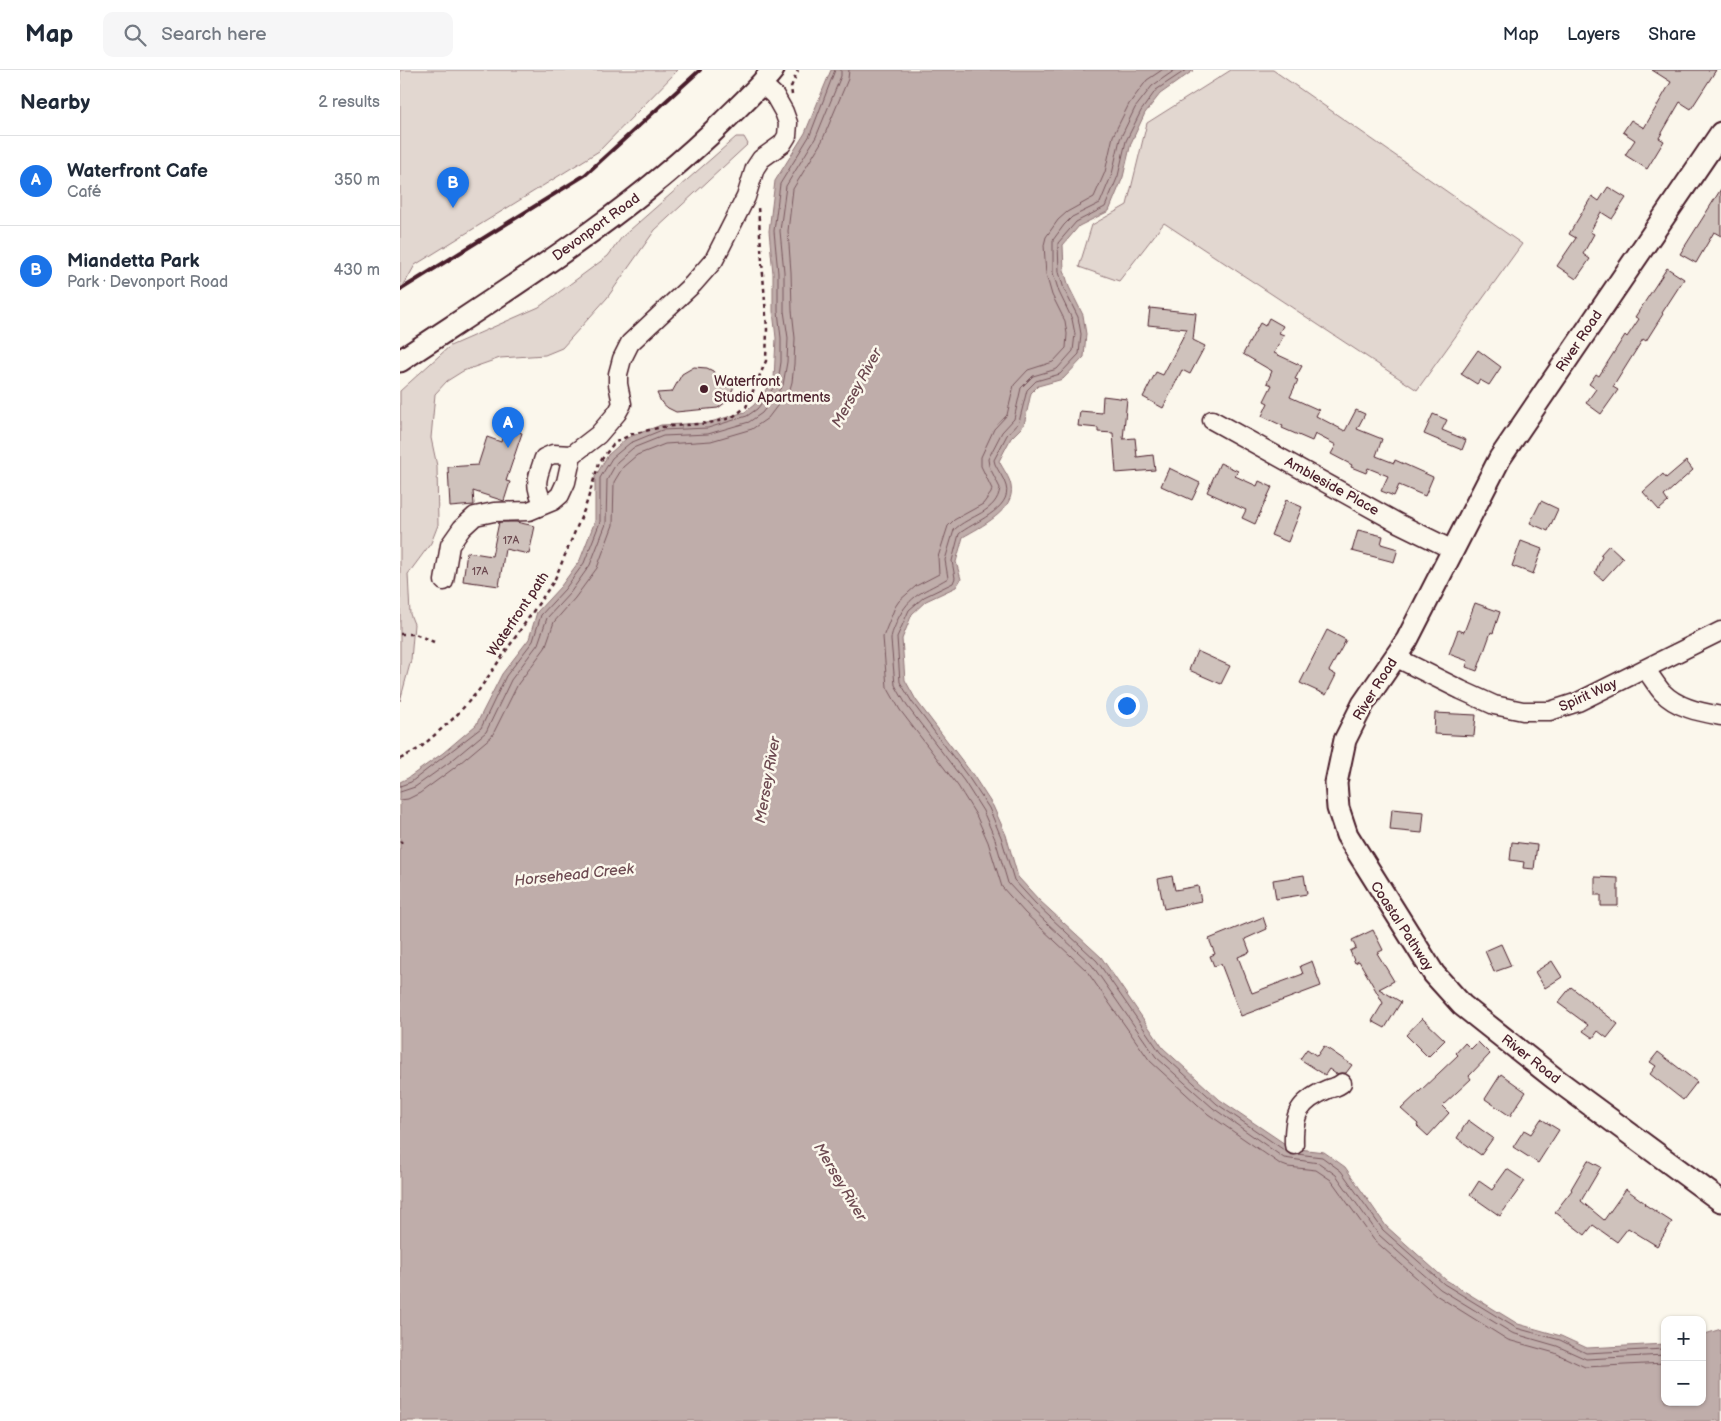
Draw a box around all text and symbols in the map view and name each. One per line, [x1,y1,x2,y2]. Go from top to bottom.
search box [103,12,453,57]
text: Map [25,20,73,49]
icon: search [121,21,149,49]
text: Search here [161,23,267,46]
text: Map [1503,24,1539,45]
text: Layers [1567,24,1620,45]
text: Share [1648,24,1696,45]
text: Nearby [20,90,90,115]
text: 2 results [318,93,380,112]
text: Waterfront Cafe [67,160,208,183]
pin: B [437,167,469,208]
text: A [31,171,41,190]
text: 350 m [334,171,380,190]
text: Café [67,183,101,202]
street label: Devonport Road [549,190,643,264]
text: Miandetta Park [67,250,200,273]
text: B [30,261,42,280]
text: 430 m [333,261,380,280]
text: Park · Devonport Road [67,273,228,292]
street label: River Road [1552,307,1606,375]
water label: Mersey River [827,344,887,431]
place label: Waterfront Studio Apartments [714,373,831,406]
marker: Waterfront Studio Apartments [698,383,710,395]
pin: A [492,407,524,448]
street label: Ambleside Place [1282,453,1382,519]
house number: 17A [503,534,519,547]
house number: 17A [472,565,488,578]
street label: Waterfront path [483,568,553,659]
street label: River Road [1349,655,1401,723]
street label: Spirit Way [1556,674,1620,715]
your location [1114,693,1140,719]
water label: Mersey River [751,734,785,825]
water label: Horsehead Creek [513,859,635,891]
street label: Coastal Pathway [1367,878,1438,974]
street label: River Road [1498,1031,1564,1087]
water label: Mersey River [809,1140,872,1226]
map controls [1661,1316,1706,1406]
button: + [1661,1316,1706,1361]
button: − [1661,1361,1706,1406]

